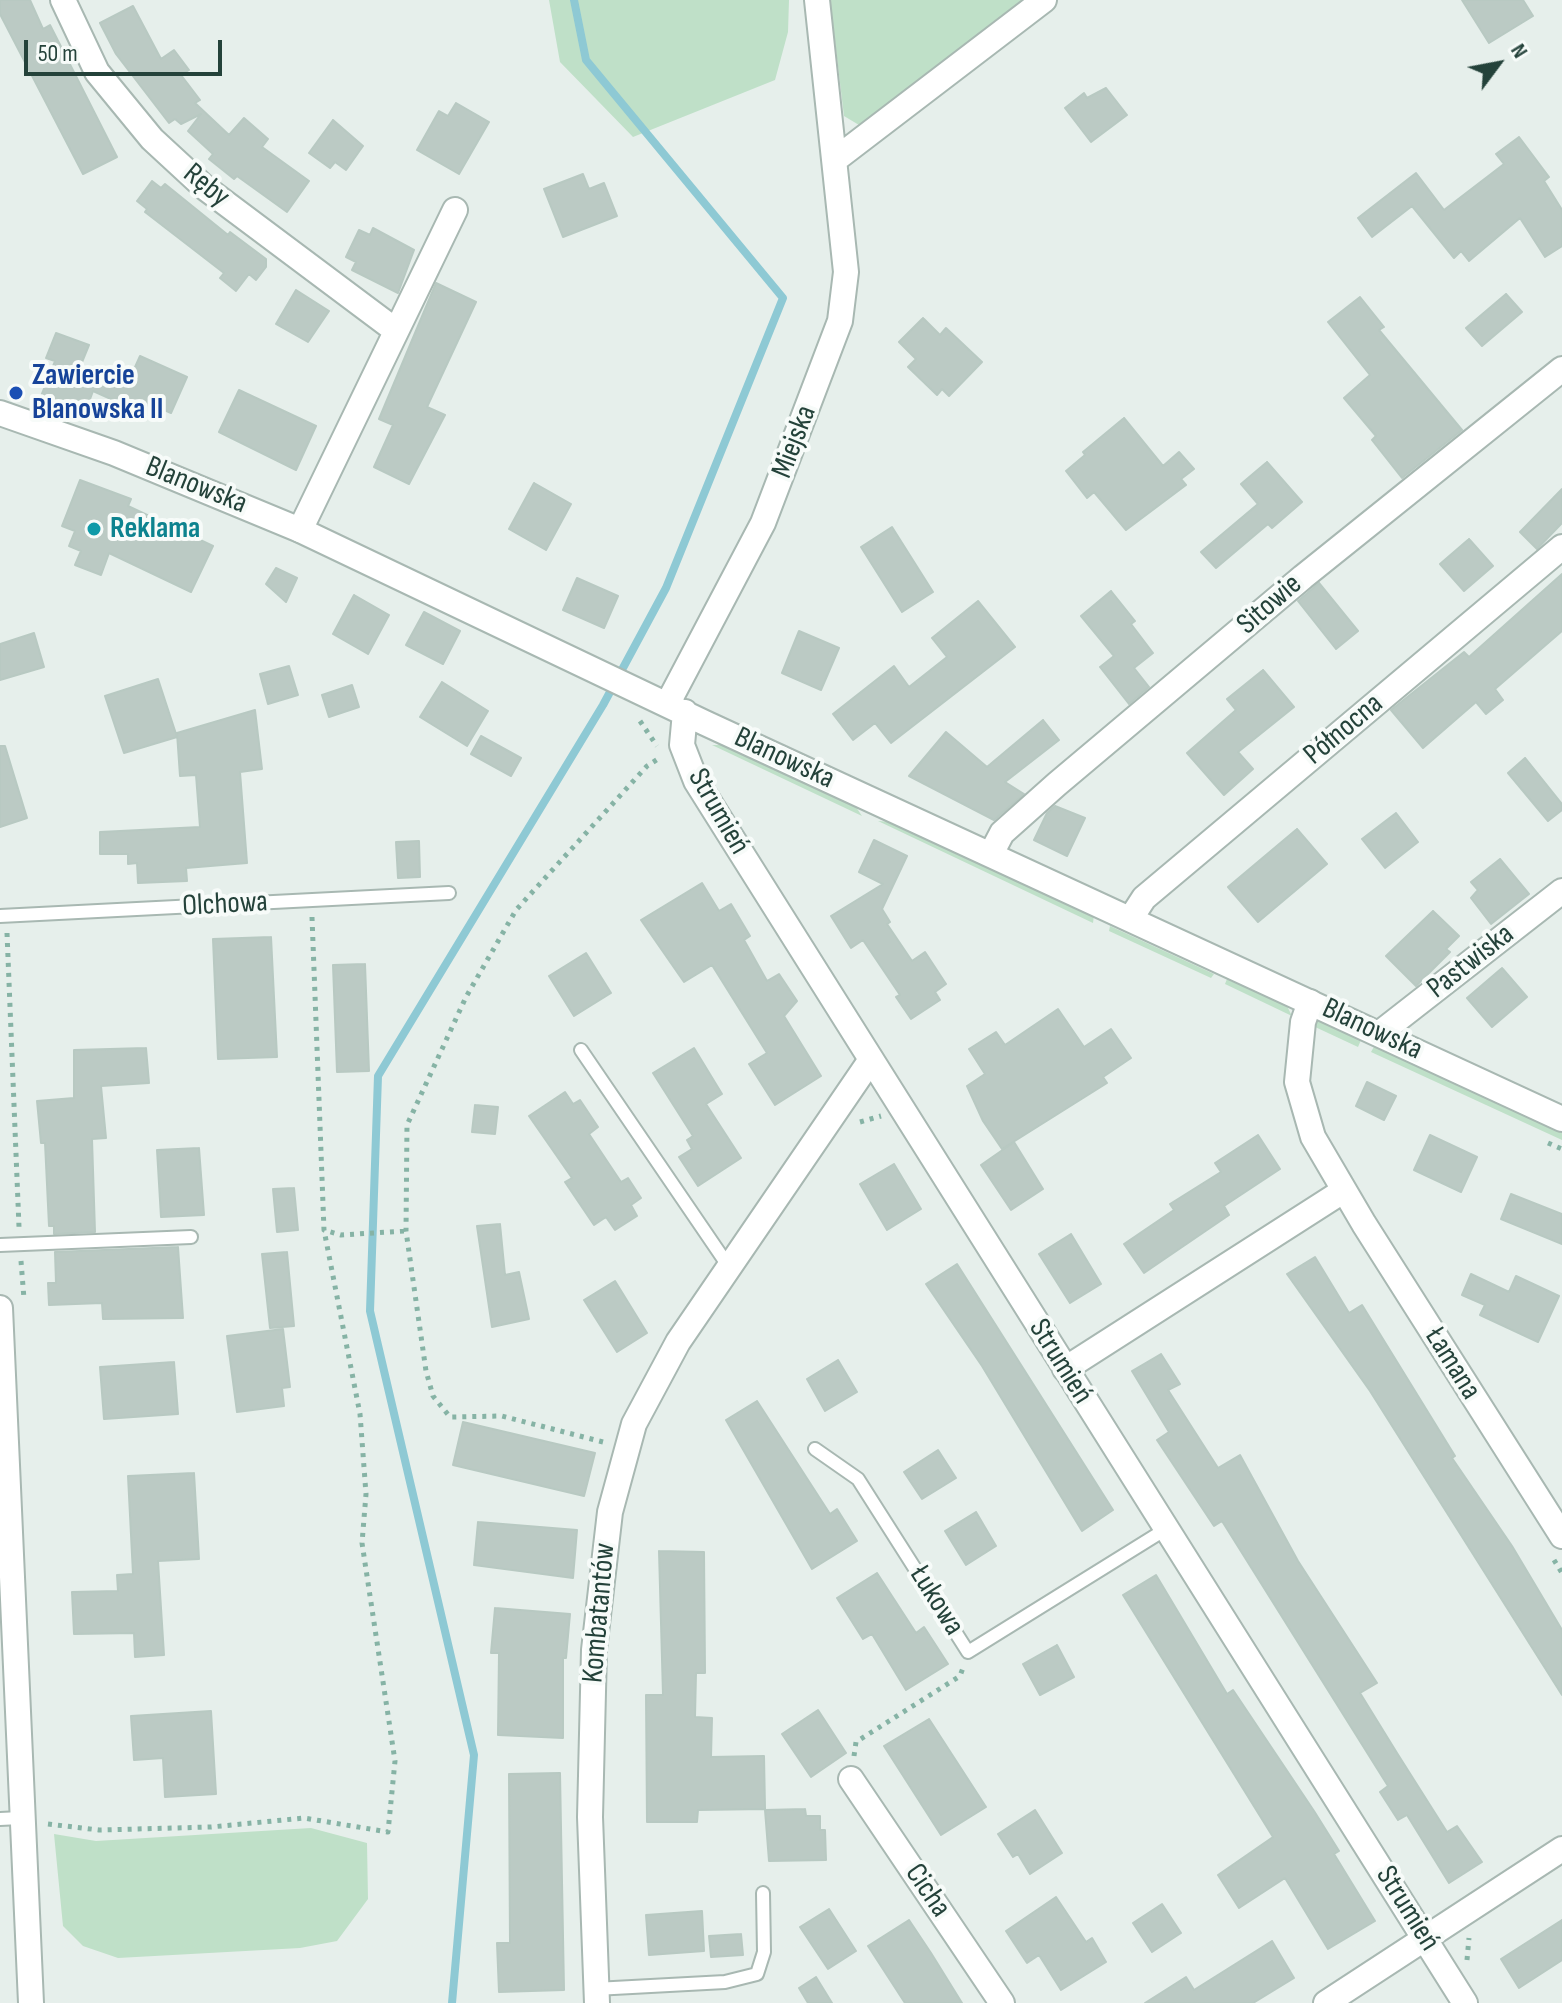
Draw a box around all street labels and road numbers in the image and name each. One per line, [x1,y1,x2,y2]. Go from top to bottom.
street label: Ręby [175,156,237,216]
street label: Miejska [765,401,825,483]
street label: Blanowska [140,449,252,523]
street label: Sitowie [1230,567,1310,643]
street label: Północna [1297,687,1391,773]
street label: Blanowska [728,720,840,798]
street label: Strumień [679,763,757,861]
street label: Olchowa [181,885,269,925]
street label: Pastwiska [1421,917,1521,1007]
street label: Blanowska [1316,991,1428,1069]
street label: Strumień [1020,1313,1100,1411]
street label: Łamana [1416,1321,1488,1407]
street label: Kombatantów [576,1541,624,1685]
street label: Łukowa [901,1560,971,1642]
street label: Cicha [896,1858,958,1924]
street label: Strumień [1367,1860,1447,1958]

